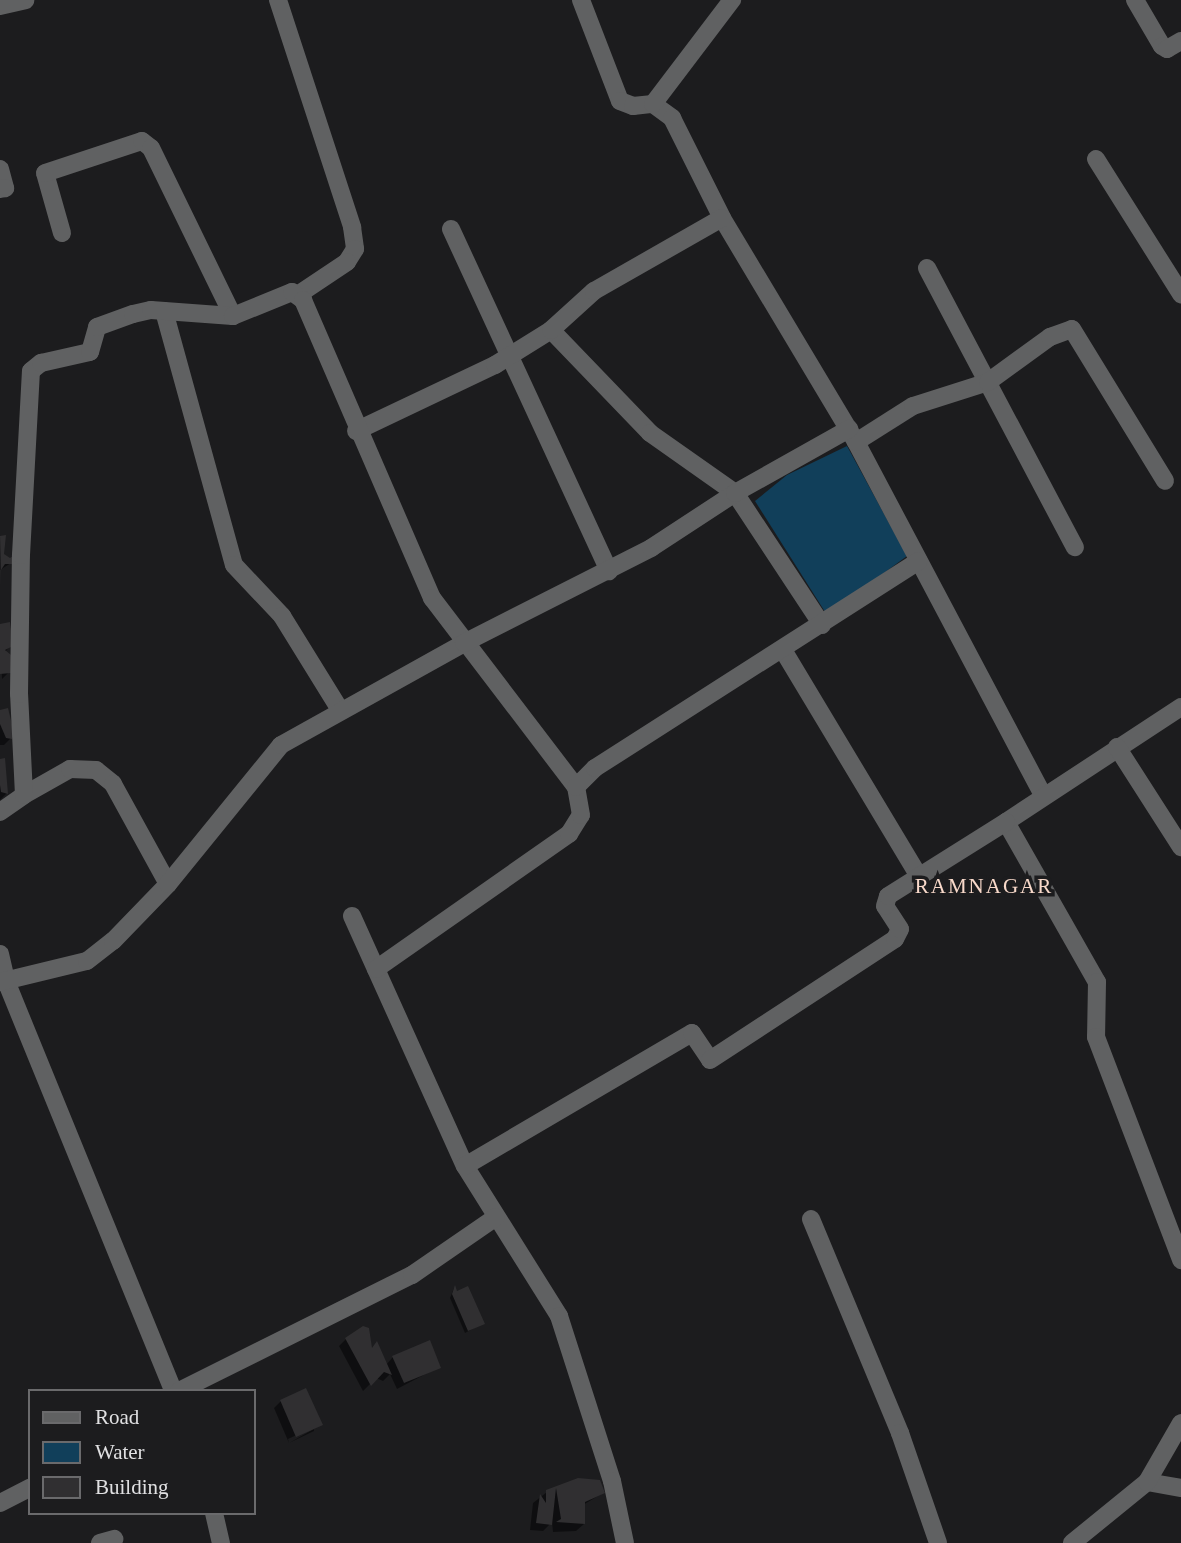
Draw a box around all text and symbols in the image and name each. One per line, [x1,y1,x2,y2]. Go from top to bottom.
district label: RAMNAGAR [916,873,1052,899]
legend [28,1389,256,1515]
text: Road [95,1405,139,1429]
text: Water [95,1440,145,1464]
text: Building [95,1475,169,1499]

